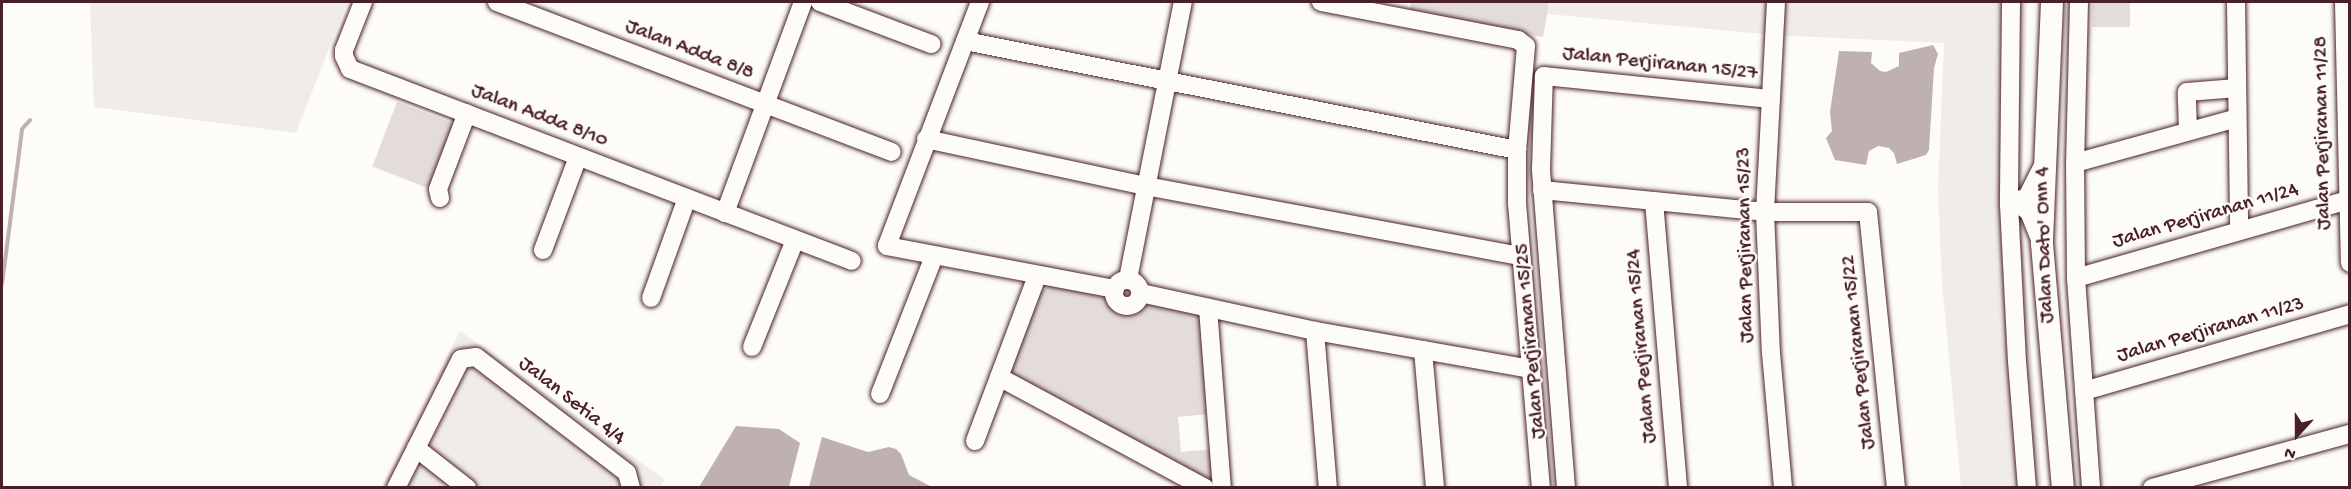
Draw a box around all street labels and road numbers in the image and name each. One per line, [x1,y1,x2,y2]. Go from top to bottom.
street label: Jalan Adda 8/8 [621,15,757,87]
street label: Jalan Perjiranan 11/28 [2310,36,2338,230]
street label: Jalan Perjiranan 15/27 [1561,42,1759,88]
street label: Jalan Adda 8/10 [467,79,611,155]
street label: Jalan Perjiranan 15/23 [1733,147,1761,343]
street label: Jalan Dato' Onn 4 [2031,166,2061,324]
street label: Jalan Perjiranan 11/24 [2110,178,2302,256]
street label: Jalan Perjiranan 15/25 [1511,242,1553,440]
street label: Jalan Perjiranan 15/24 [1622,248,1664,444]
street label: Jalan Perjiranan 15/22 [1837,254,1883,450]
street label: Jalan Perjiranan 11/23 [2115,292,2307,370]
street label: Jalan Setia 4/4 [512,352,630,452]

